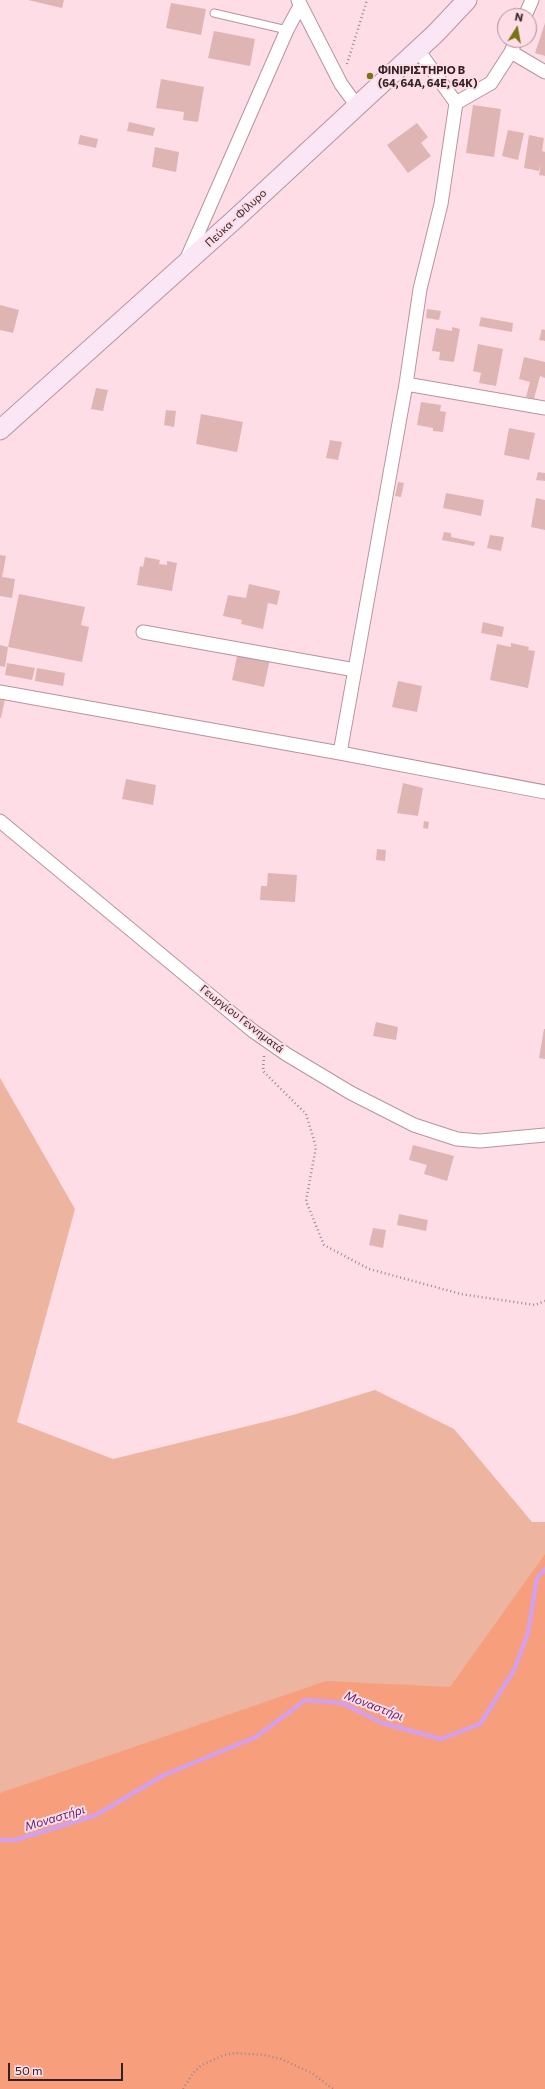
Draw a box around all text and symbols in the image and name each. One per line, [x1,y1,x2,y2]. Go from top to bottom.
north arrow [497,8,537,48]
text: N [514,10,524,24]
place label: ΦΙΝΙΡΙΣΤΗΡΙΟ B (64, 64Α, 64Ε, 64Κ) [378,63,478,89]
marker: ΦΙΝΙΡΙΣΤΗΡΙΟ B (64, 64Α, 64Ε, 64Κ) [365,71,375,81]
street label: Πεύκα - Φίλυρο [203,186,269,250]
street label: Γεωργίου Γεννηματά [198,982,286,1056]
water label: Μοναστήρι [342,1688,406,1724]
water label: Μοναστήρι [23,1802,87,1834]
scale bar [10,2055,125,2081]
text: 50 m [15,2063,43,2077]

